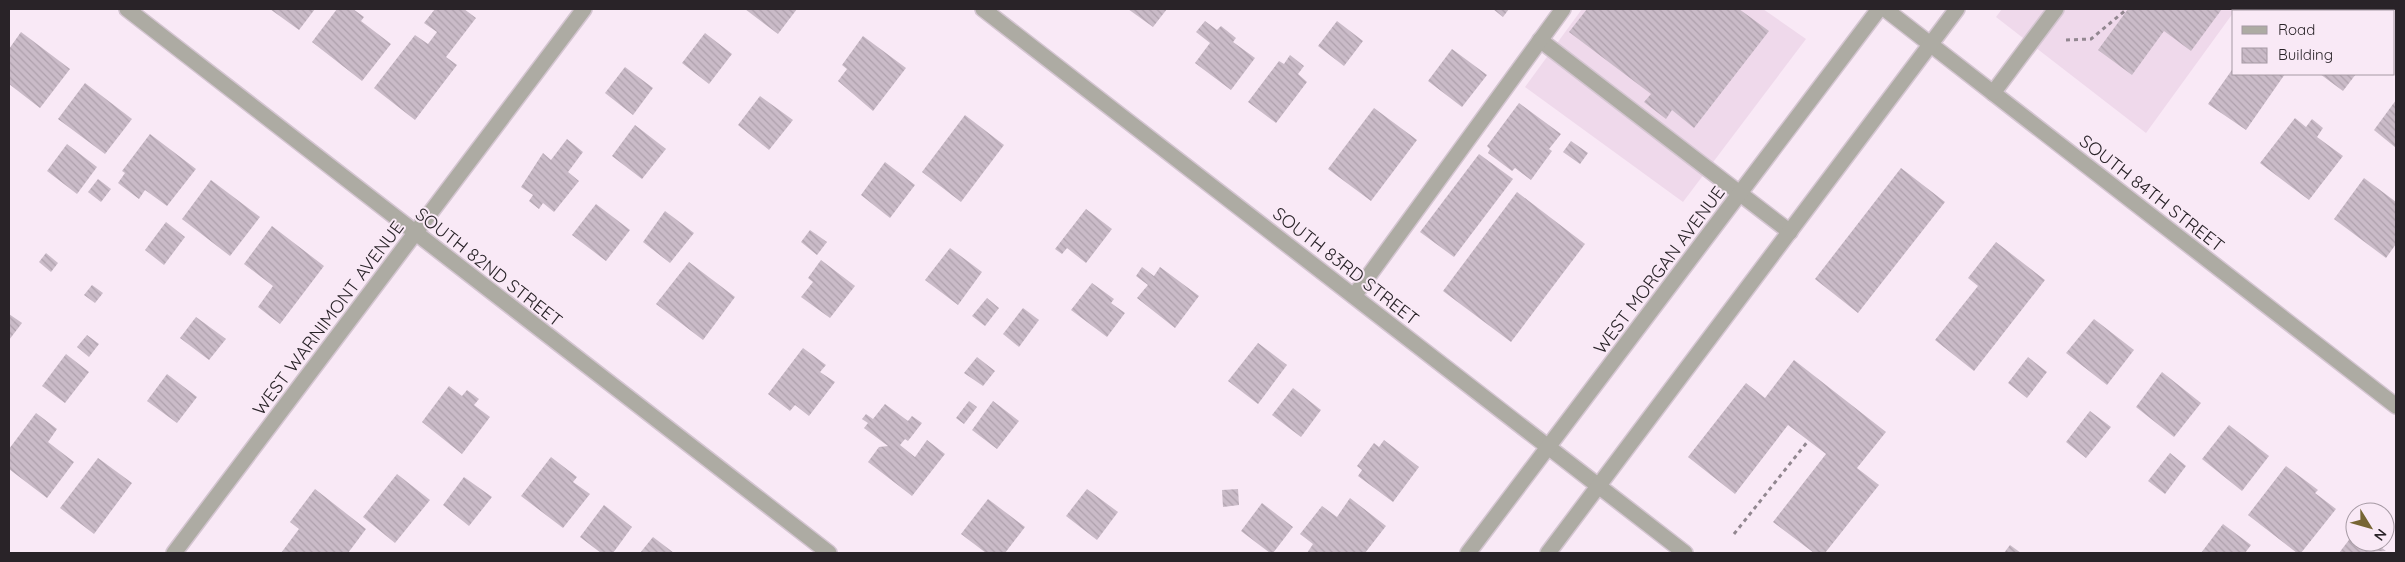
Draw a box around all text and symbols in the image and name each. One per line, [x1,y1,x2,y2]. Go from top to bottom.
legend [2232,10,2395,75]
text: Road [2278,20,2315,39]
text: Building [2278,45,2333,64]
street label: SOUTH 84TH STREET [2075,129,2229,257]
street label: WEST MORGAN AVENUE [1588,181,1730,359]
street label: SOUTH 82ND STREET [411,202,567,332]
street label: SOUTH 83RD STREET [1268,202,1424,330]
street label: WEST WARNIMONT AVENUE [247,216,409,420]
north arrow [2345,502,2395,552]
text: N [2370,525,2391,544]

